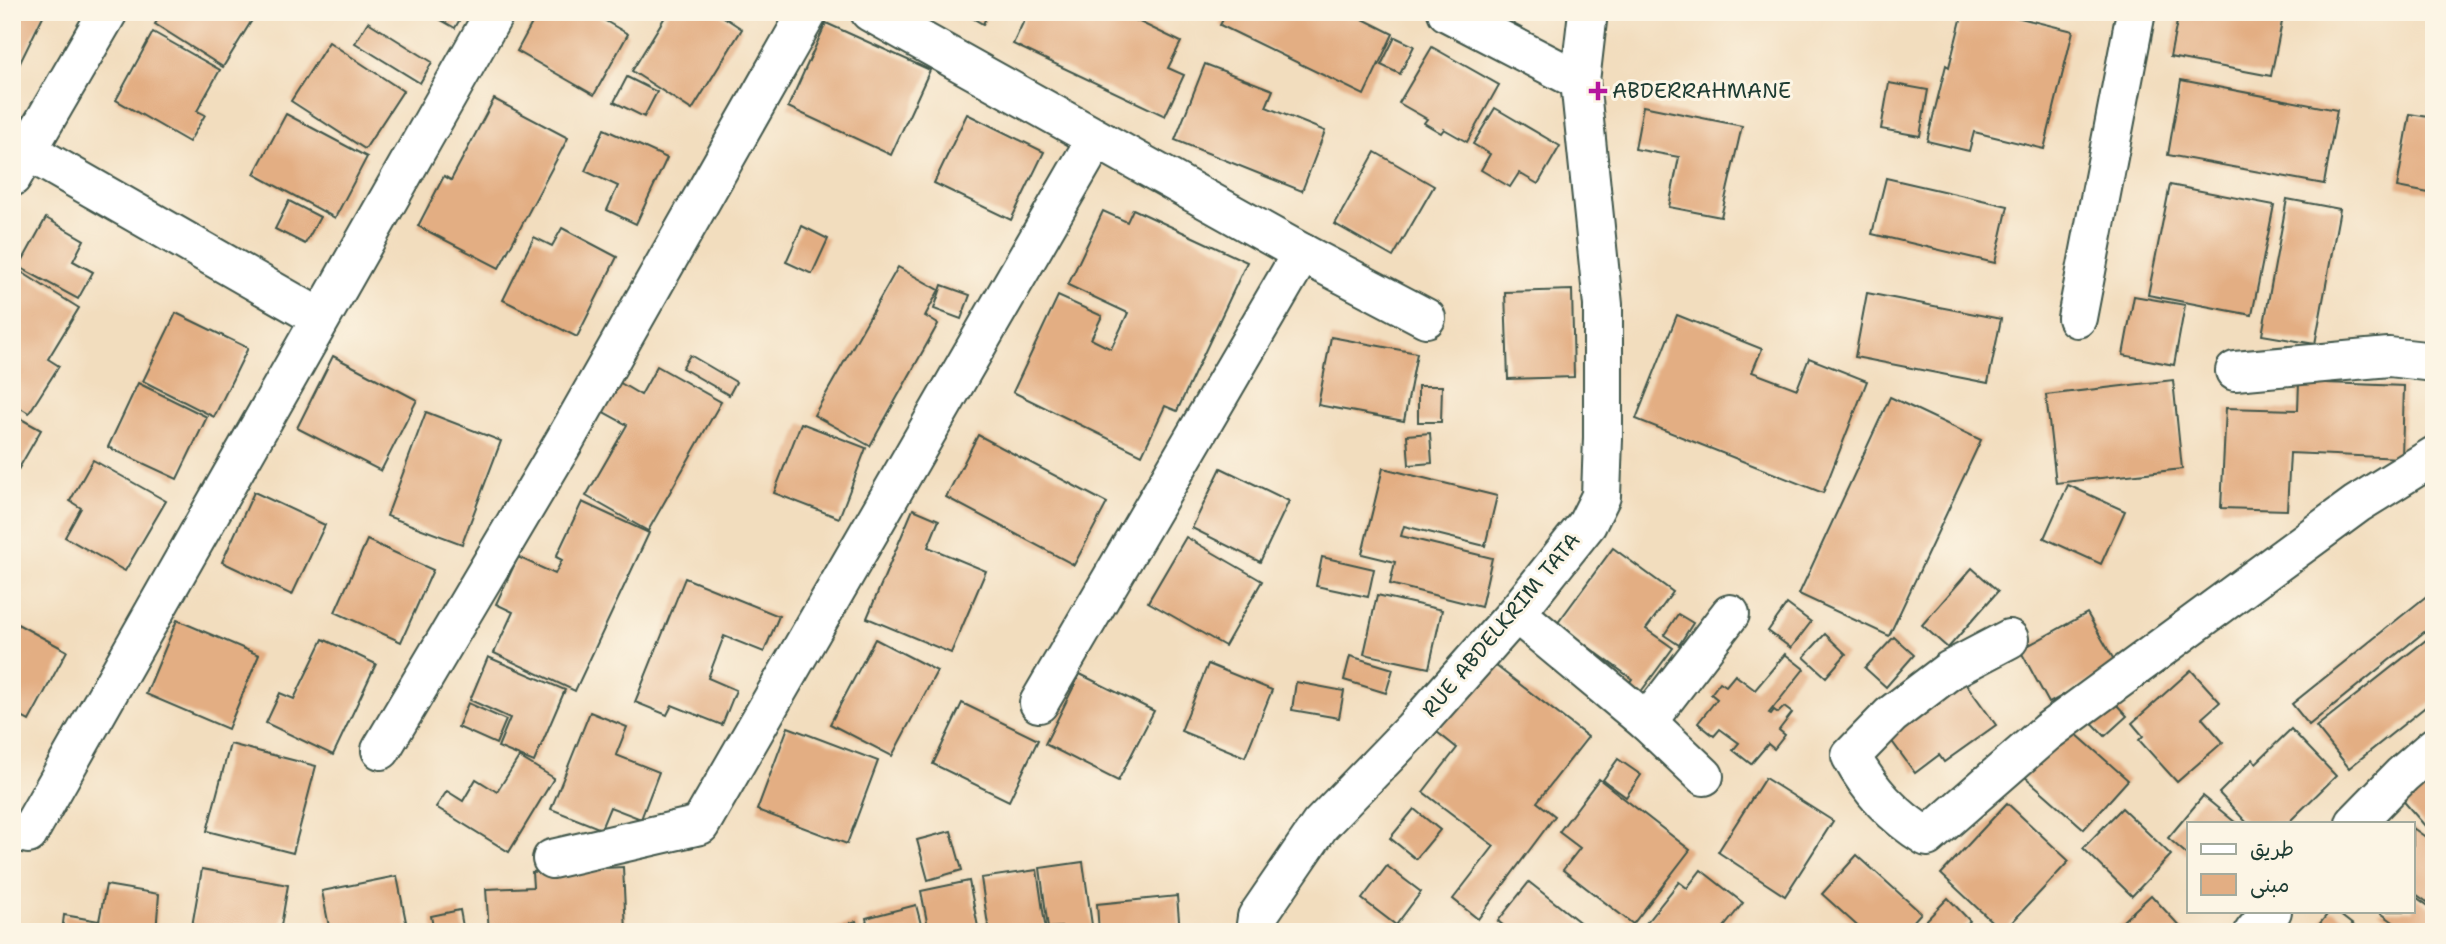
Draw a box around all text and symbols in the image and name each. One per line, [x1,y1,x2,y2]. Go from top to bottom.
place label: ABDERRAHMANE [1612,77,1791,105]
marker: ABDERRAHMANE [1590,83,1606,99]
street label: RUE ABDELKRIM TATA [1416,527,1586,723]
legend [2187,822,2414,912]
text: طريق [2250,835,2294,863]
text: مبنى [2250,871,2289,899]

